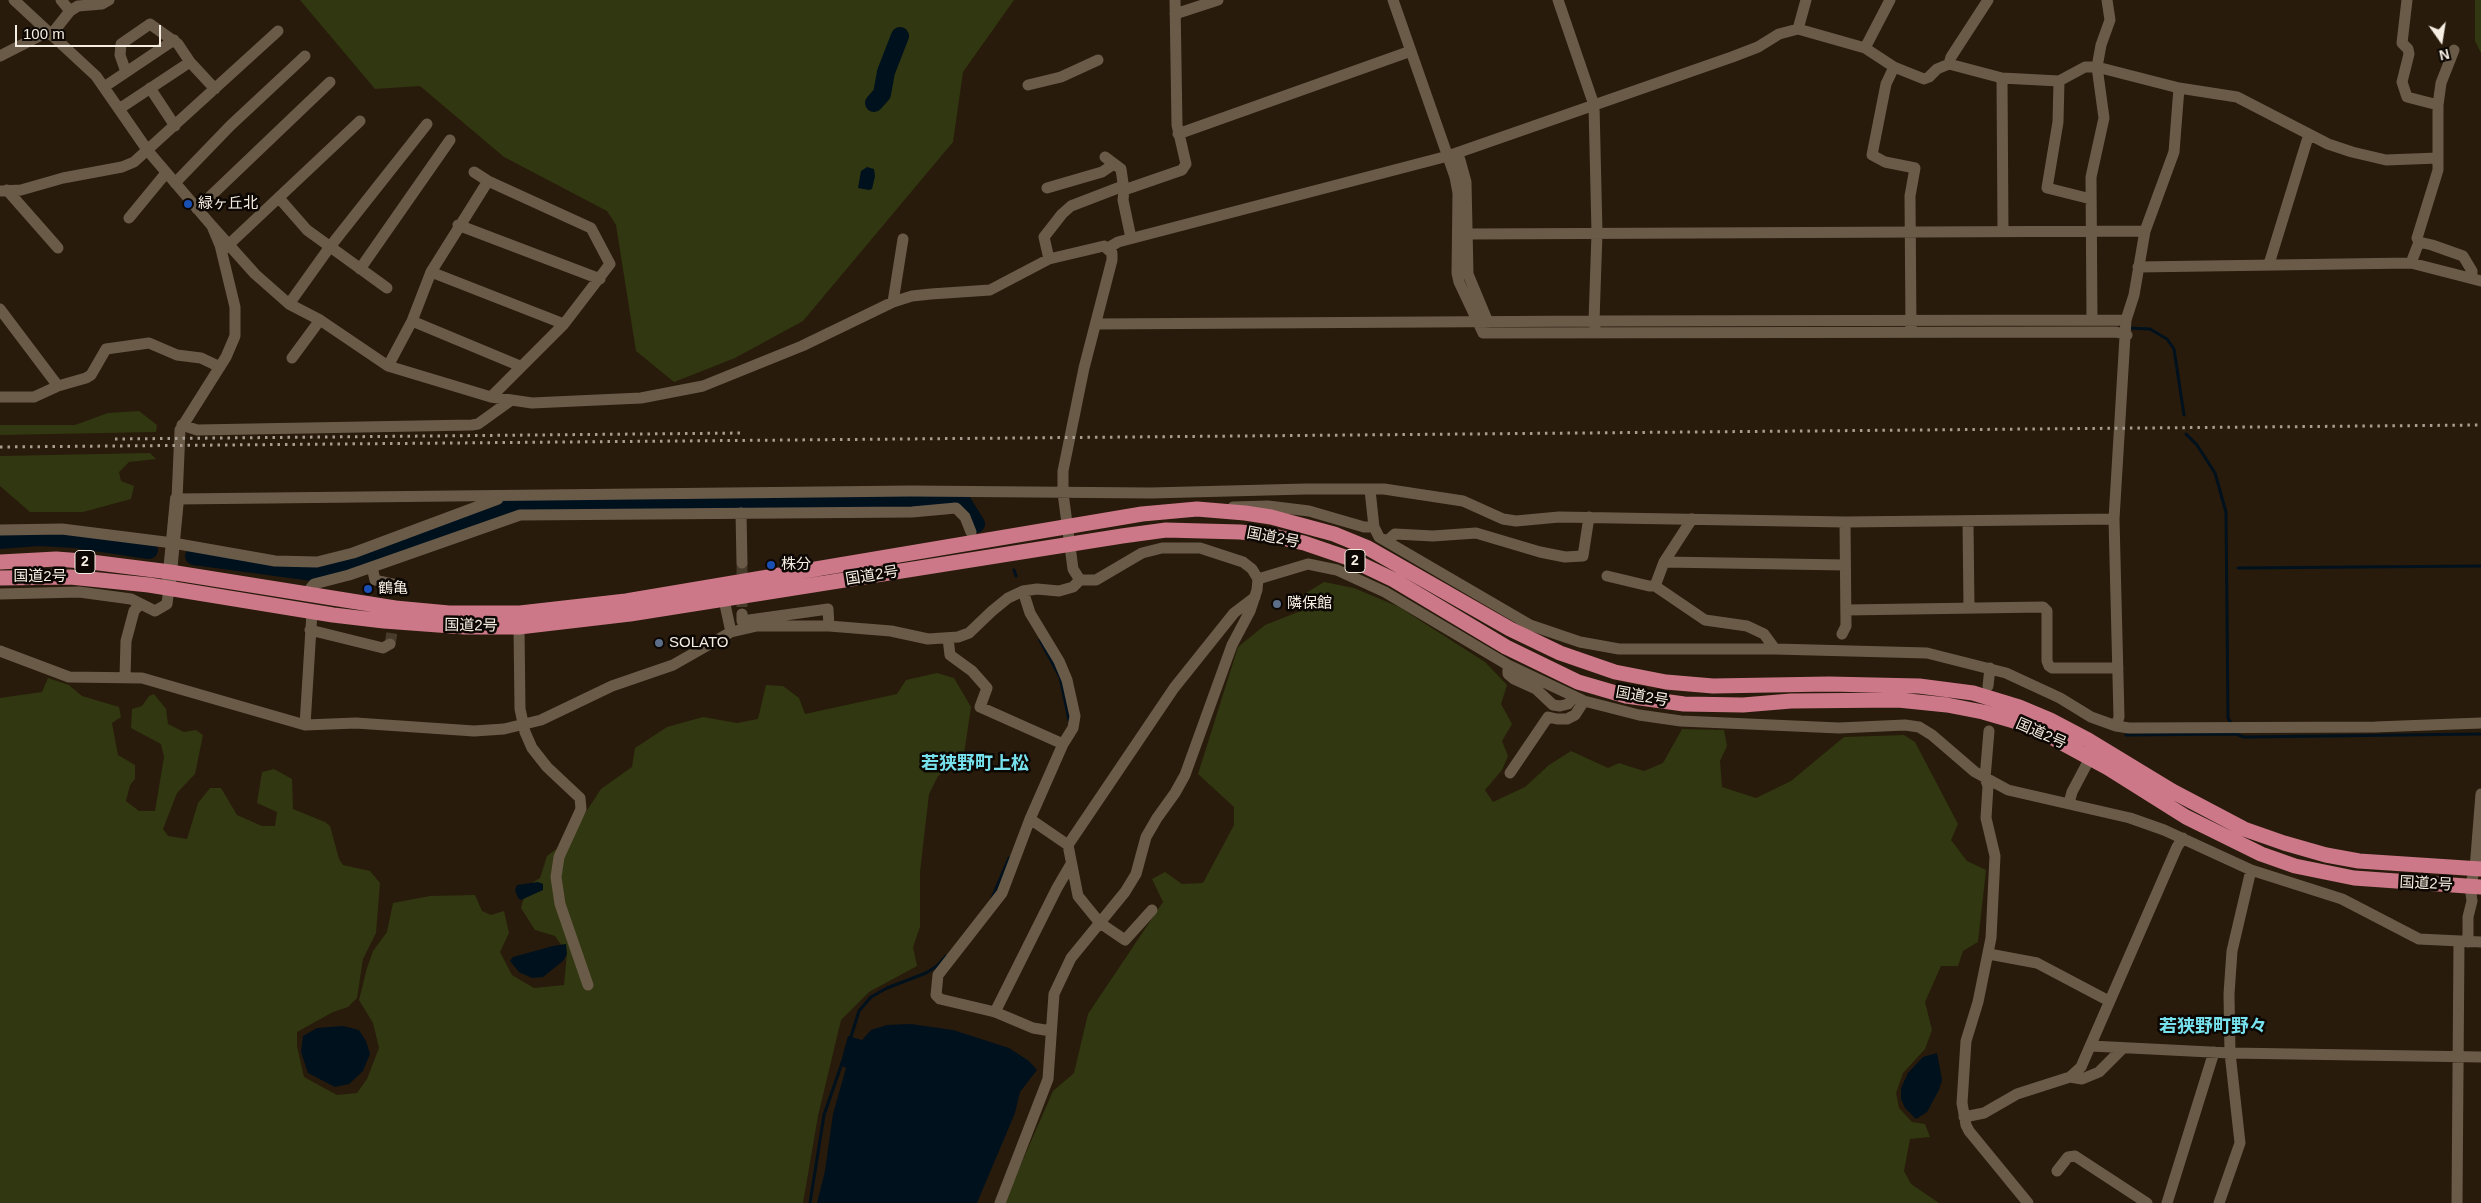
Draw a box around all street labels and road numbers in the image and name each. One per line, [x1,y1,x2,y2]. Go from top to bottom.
street label: 国道2号 [1245,524,1301,552]
road number: 2 [75,550,95,574]
road number: 2 [1345,550,1365,572]
street label: 国道2号 [844,563,900,589]
street label: 国道2号 [13,568,67,586]
street label: 国道2号 [444,617,498,635]
street label: 国道2号 [1614,684,1670,710]
street label: 国道2号 [2013,715,2069,753]
street label: 国道2号 [2399,874,2453,894]

